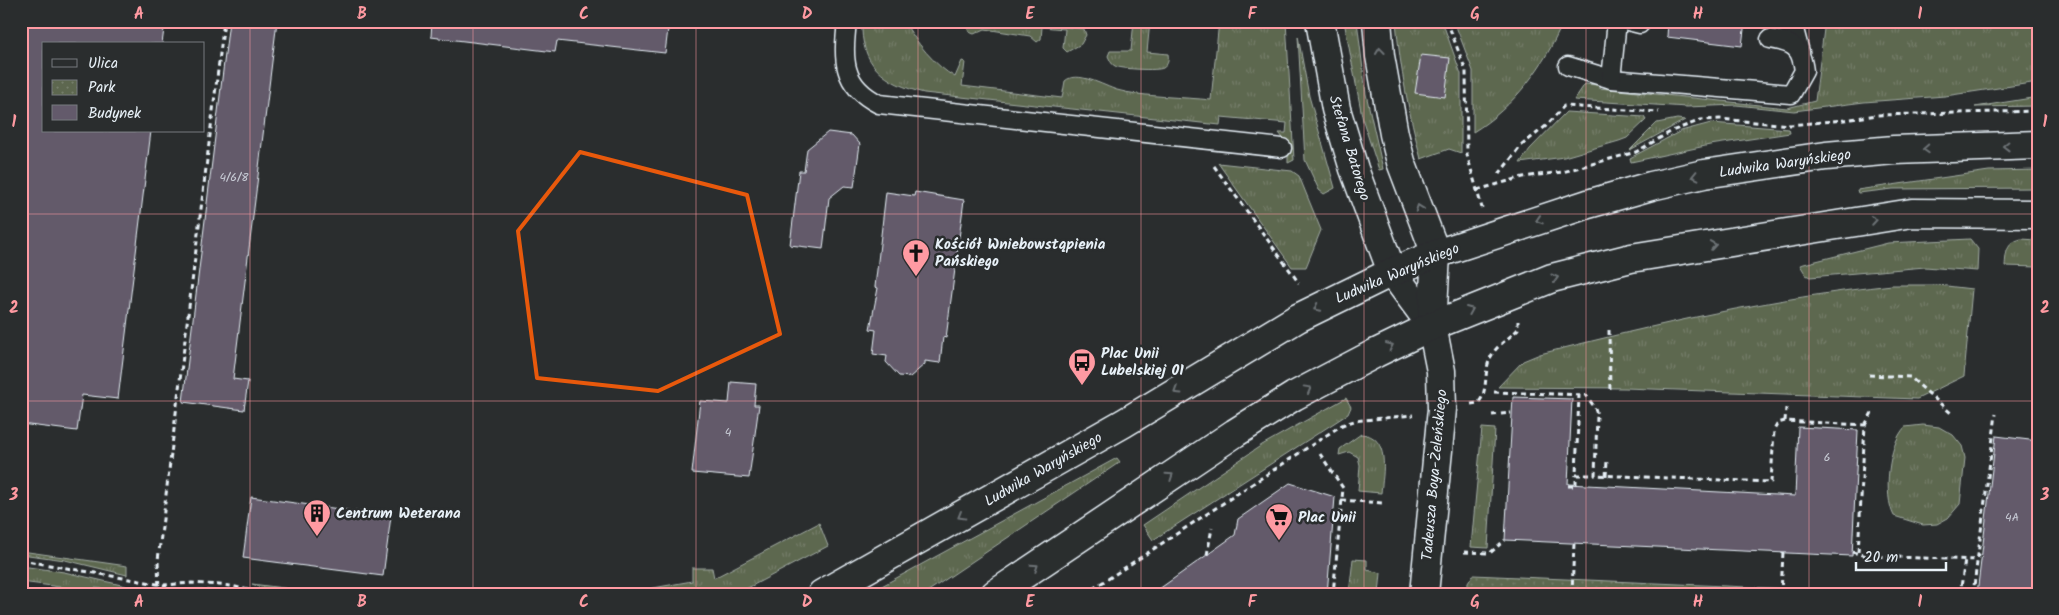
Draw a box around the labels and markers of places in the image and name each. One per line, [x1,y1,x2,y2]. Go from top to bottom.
place label: Kościół Wniebowstąpienia Pańskiego [935,233,1106,274]
church icon: Kościół Wniebowstąpienia Pańskiego [901,238,931,277]
place label: Plac Unii Lubelskiej 01 [1101,342,1184,383]
bus stop icon: Plac Unii Lubelskiej 01 [1067,347,1097,386]
building icon: Centrum Weterana [302,498,332,537]
place label: Centrum Weterana [336,502,461,526]
supermarket icon: Plac Unii [1264,502,1294,541]
place label: Plac Unii [1298,506,1357,530]

